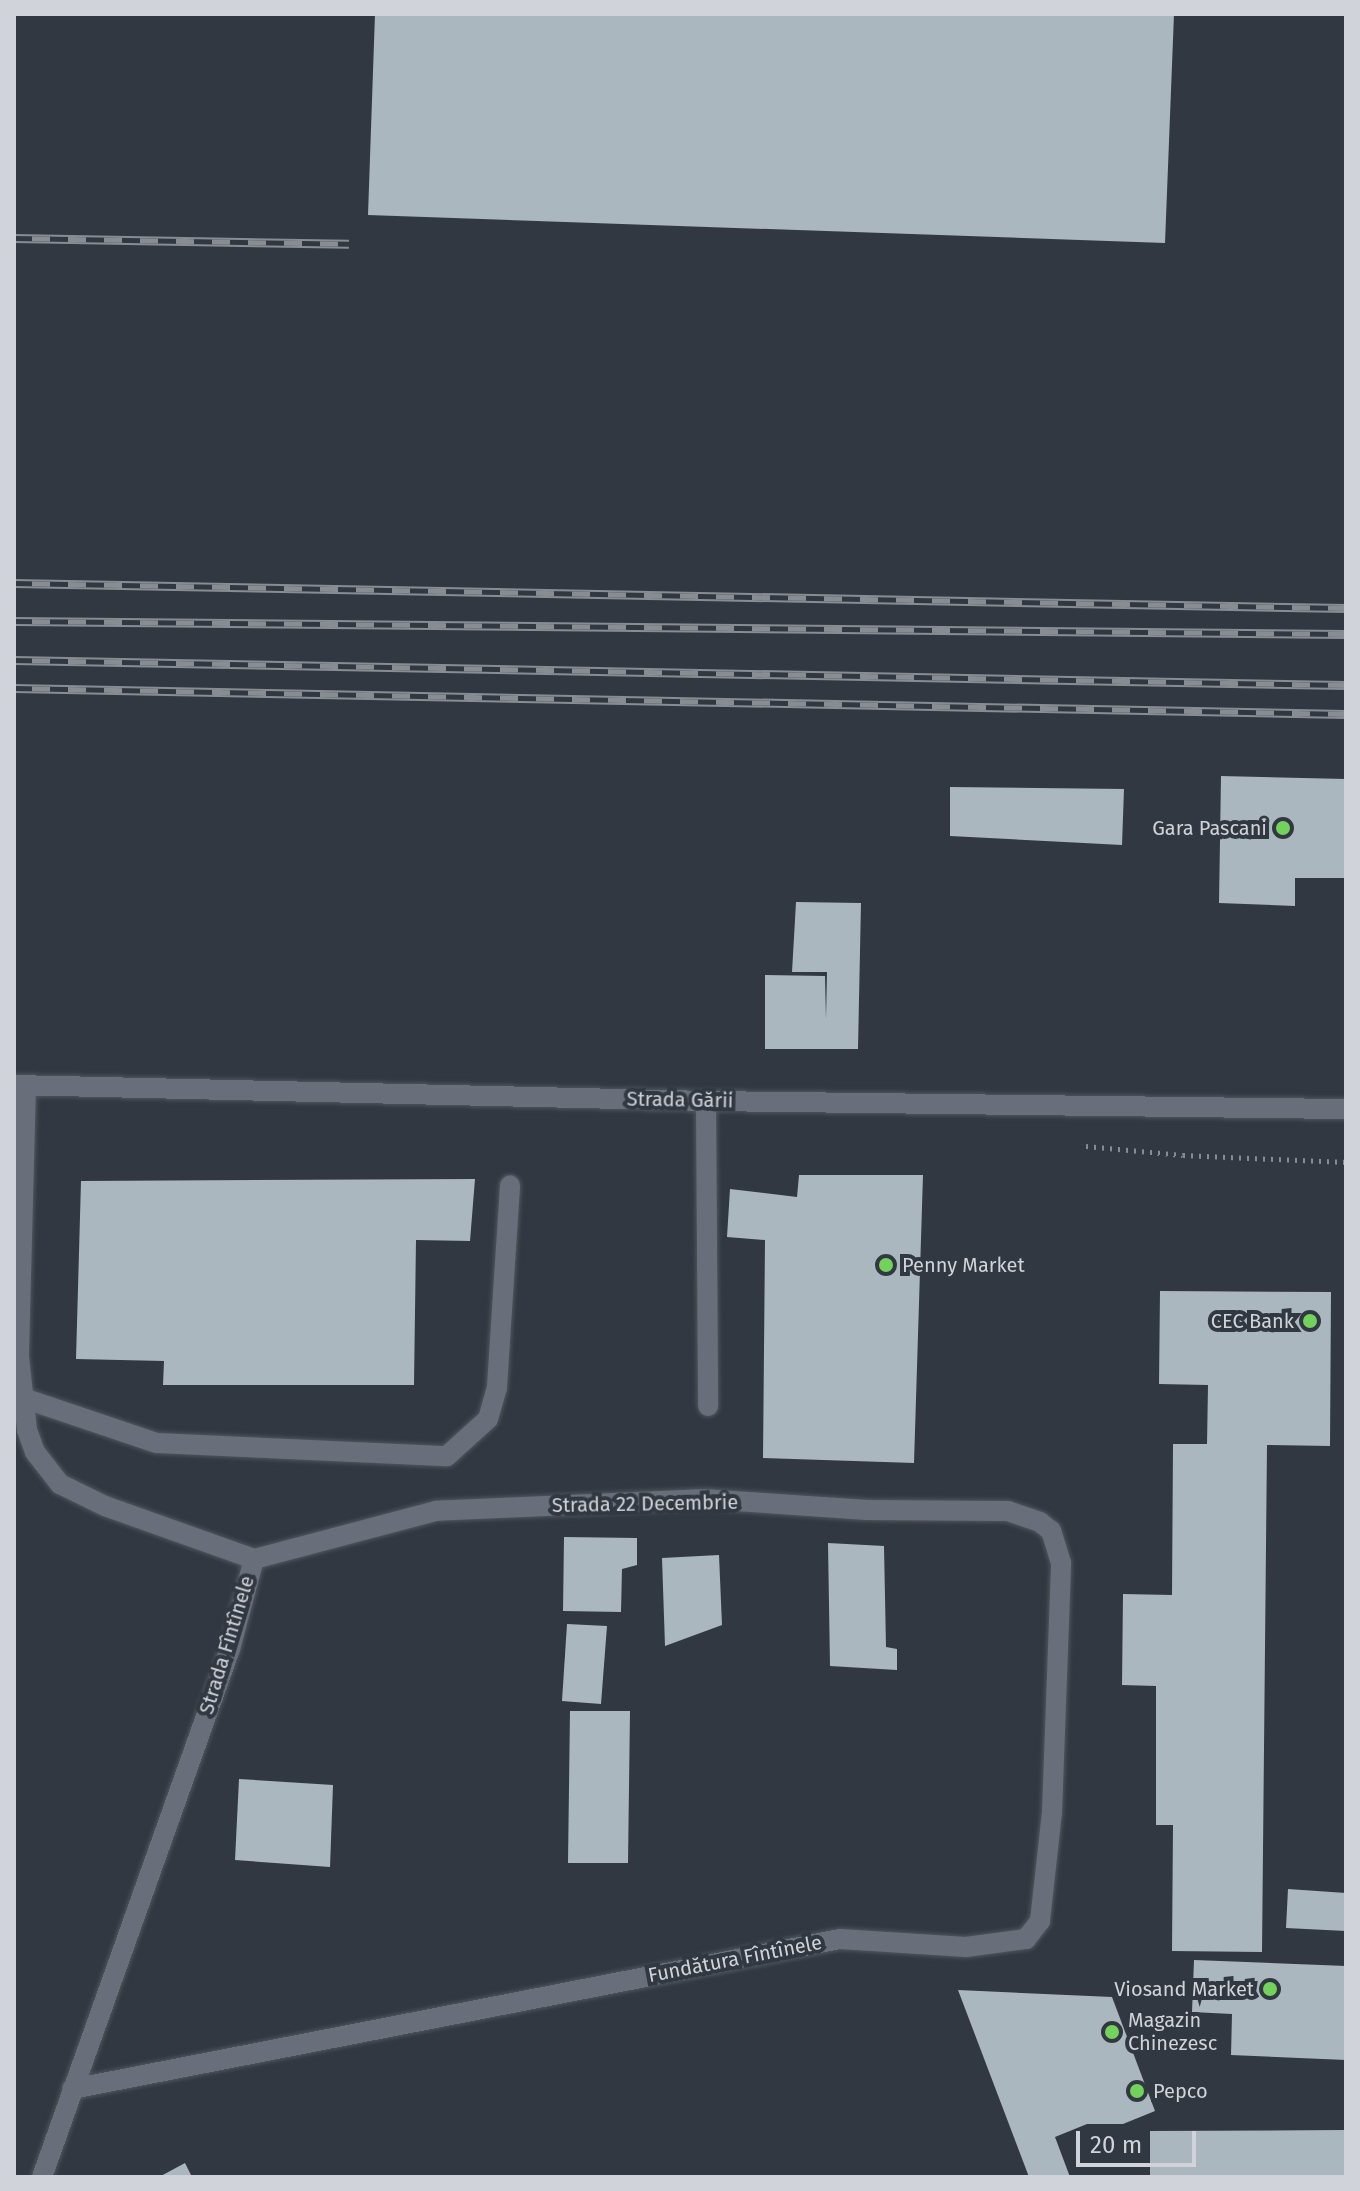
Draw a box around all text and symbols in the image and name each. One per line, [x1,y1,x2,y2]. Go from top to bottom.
place label: Gara Pascani [1152,816,1267,840]
marker: Gara Pascani [1274,819,1292,837]
street label: Strada Gării [626,1087,734,1113]
place label: Penny Market [902,1253,1025,1277]
marker: Penny Market [877,1256,895,1274]
place label: CEC Bank [1211,1309,1294,1333]
marker: CEC Bank [1301,1312,1319,1330]
street label: Strada 22 Decembrie [552,1490,738,1518]
street label: Strada Fîntînele [195,1573,259,1717]
street label: Fundătura Fîntînele [646,1930,824,1988]
place label: Viosand Market [1114,1977,1254,2001]
marker: Viosand Market [1261,1980,1279,1998]
place label: Magazin Chinezesc [1128,2008,1217,2055]
marker: Magazin Chinezesc [1103,2023,1121,2041]
place label: Pepco [1153,2079,1208,2103]
marker: Pepco [1128,2082,1146,2100]
scale bar [1080,2115,1200,2165]
text: 20 m [1090,2131,1142,2159]

